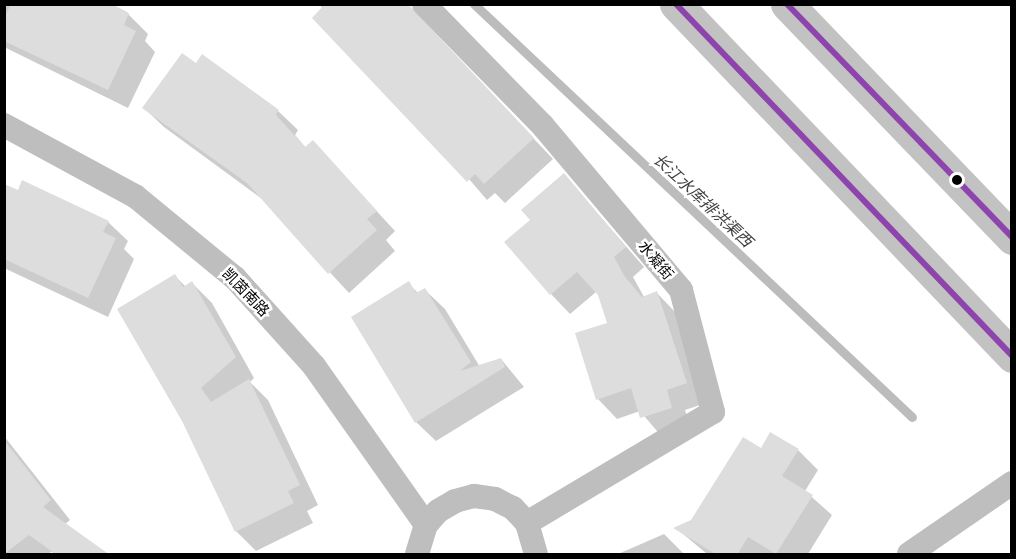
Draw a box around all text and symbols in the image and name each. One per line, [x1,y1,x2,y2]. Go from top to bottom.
water label: 长江水库排洪渠西 [650,149,756,251]
unlabelled marker [951,174,963,186]
street label: 水凝街 [635,237,677,283]
street label: 凯茵南路 [219,264,273,320]

